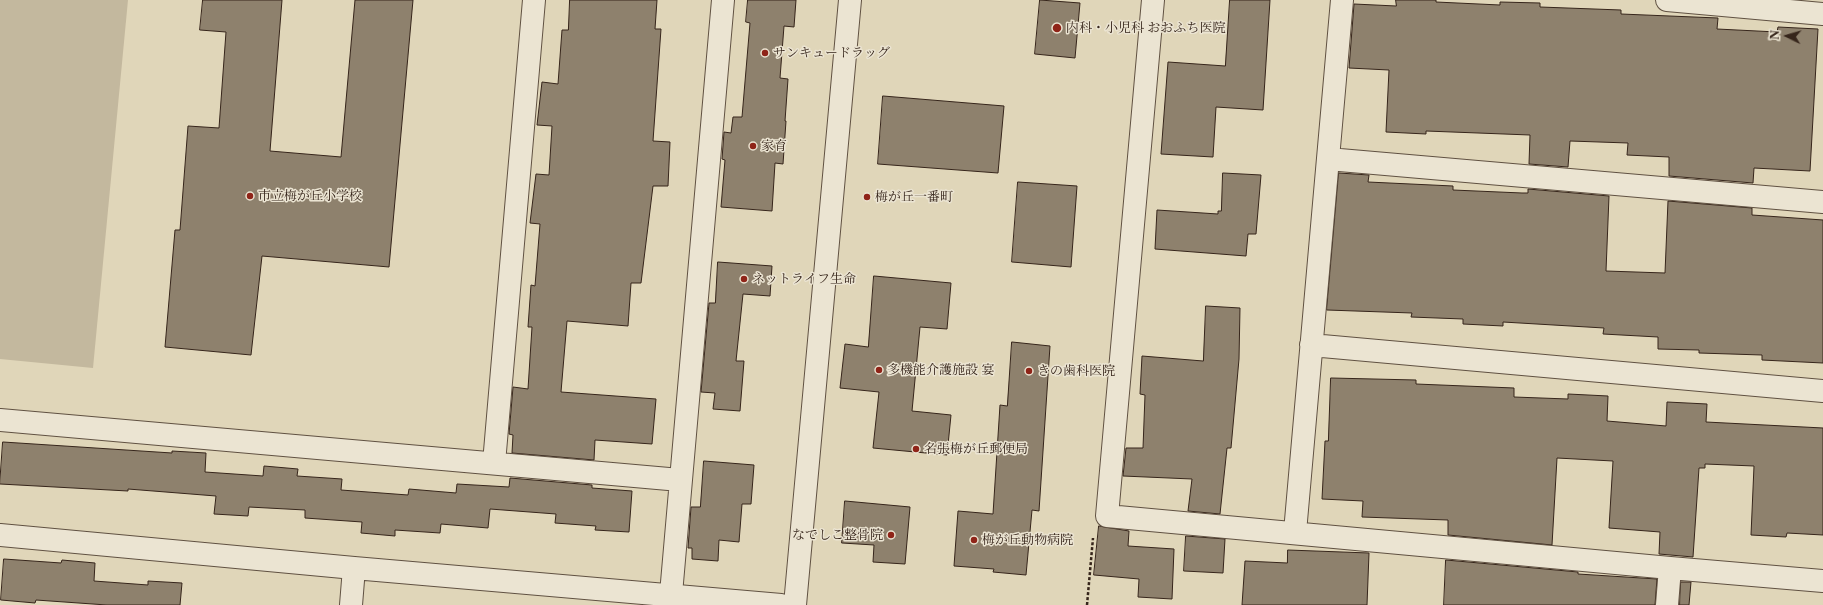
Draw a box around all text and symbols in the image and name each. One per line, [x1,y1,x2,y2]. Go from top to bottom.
north arrow [1767,16,1807,56]
place label: 内科・小児科 おおふち医院 [1066,20,1225,36]
marker: 内科・小児科 おおふち医院 [1051,22,1063,34]
text: N [1768,30,1782,40]
place label: サンキュードラッグ [773,45,890,61]
marker: サンキュードラッグ [760,48,770,58]
place label: 家育 [761,138,787,154]
marker: 家育 [748,141,758,151]
place label: 市立梅が丘小学校 [258,188,362,204]
place label: 梅が丘一番町 [875,189,953,205]
marker: 市立梅が丘小学校 [245,191,255,201]
marker: 梅が丘一番町 [862,192,872,202]
place label: ネットライフ生命 [752,271,856,287]
marker: ネットライフ生命 [739,274,749,284]
place label: 多機能介護施設 宴 [887,362,994,378]
place label: きの歯科医院 [1037,363,1115,379]
marker: 多機能介護施設 宴 [874,365,884,375]
marker: きの歯科医院 [1024,366,1034,376]
place label: 名張梅が丘郵便局 [924,441,1028,457]
marker: 名張梅が丘郵便局 [911,444,921,454]
place label: なでしこ整骨院 [792,527,883,543]
marker: なでしこ整骨院 [886,530,896,540]
place label: 梅が丘動物病院 [982,532,1073,548]
marker: 梅が丘動物病院 [969,535,979,545]

